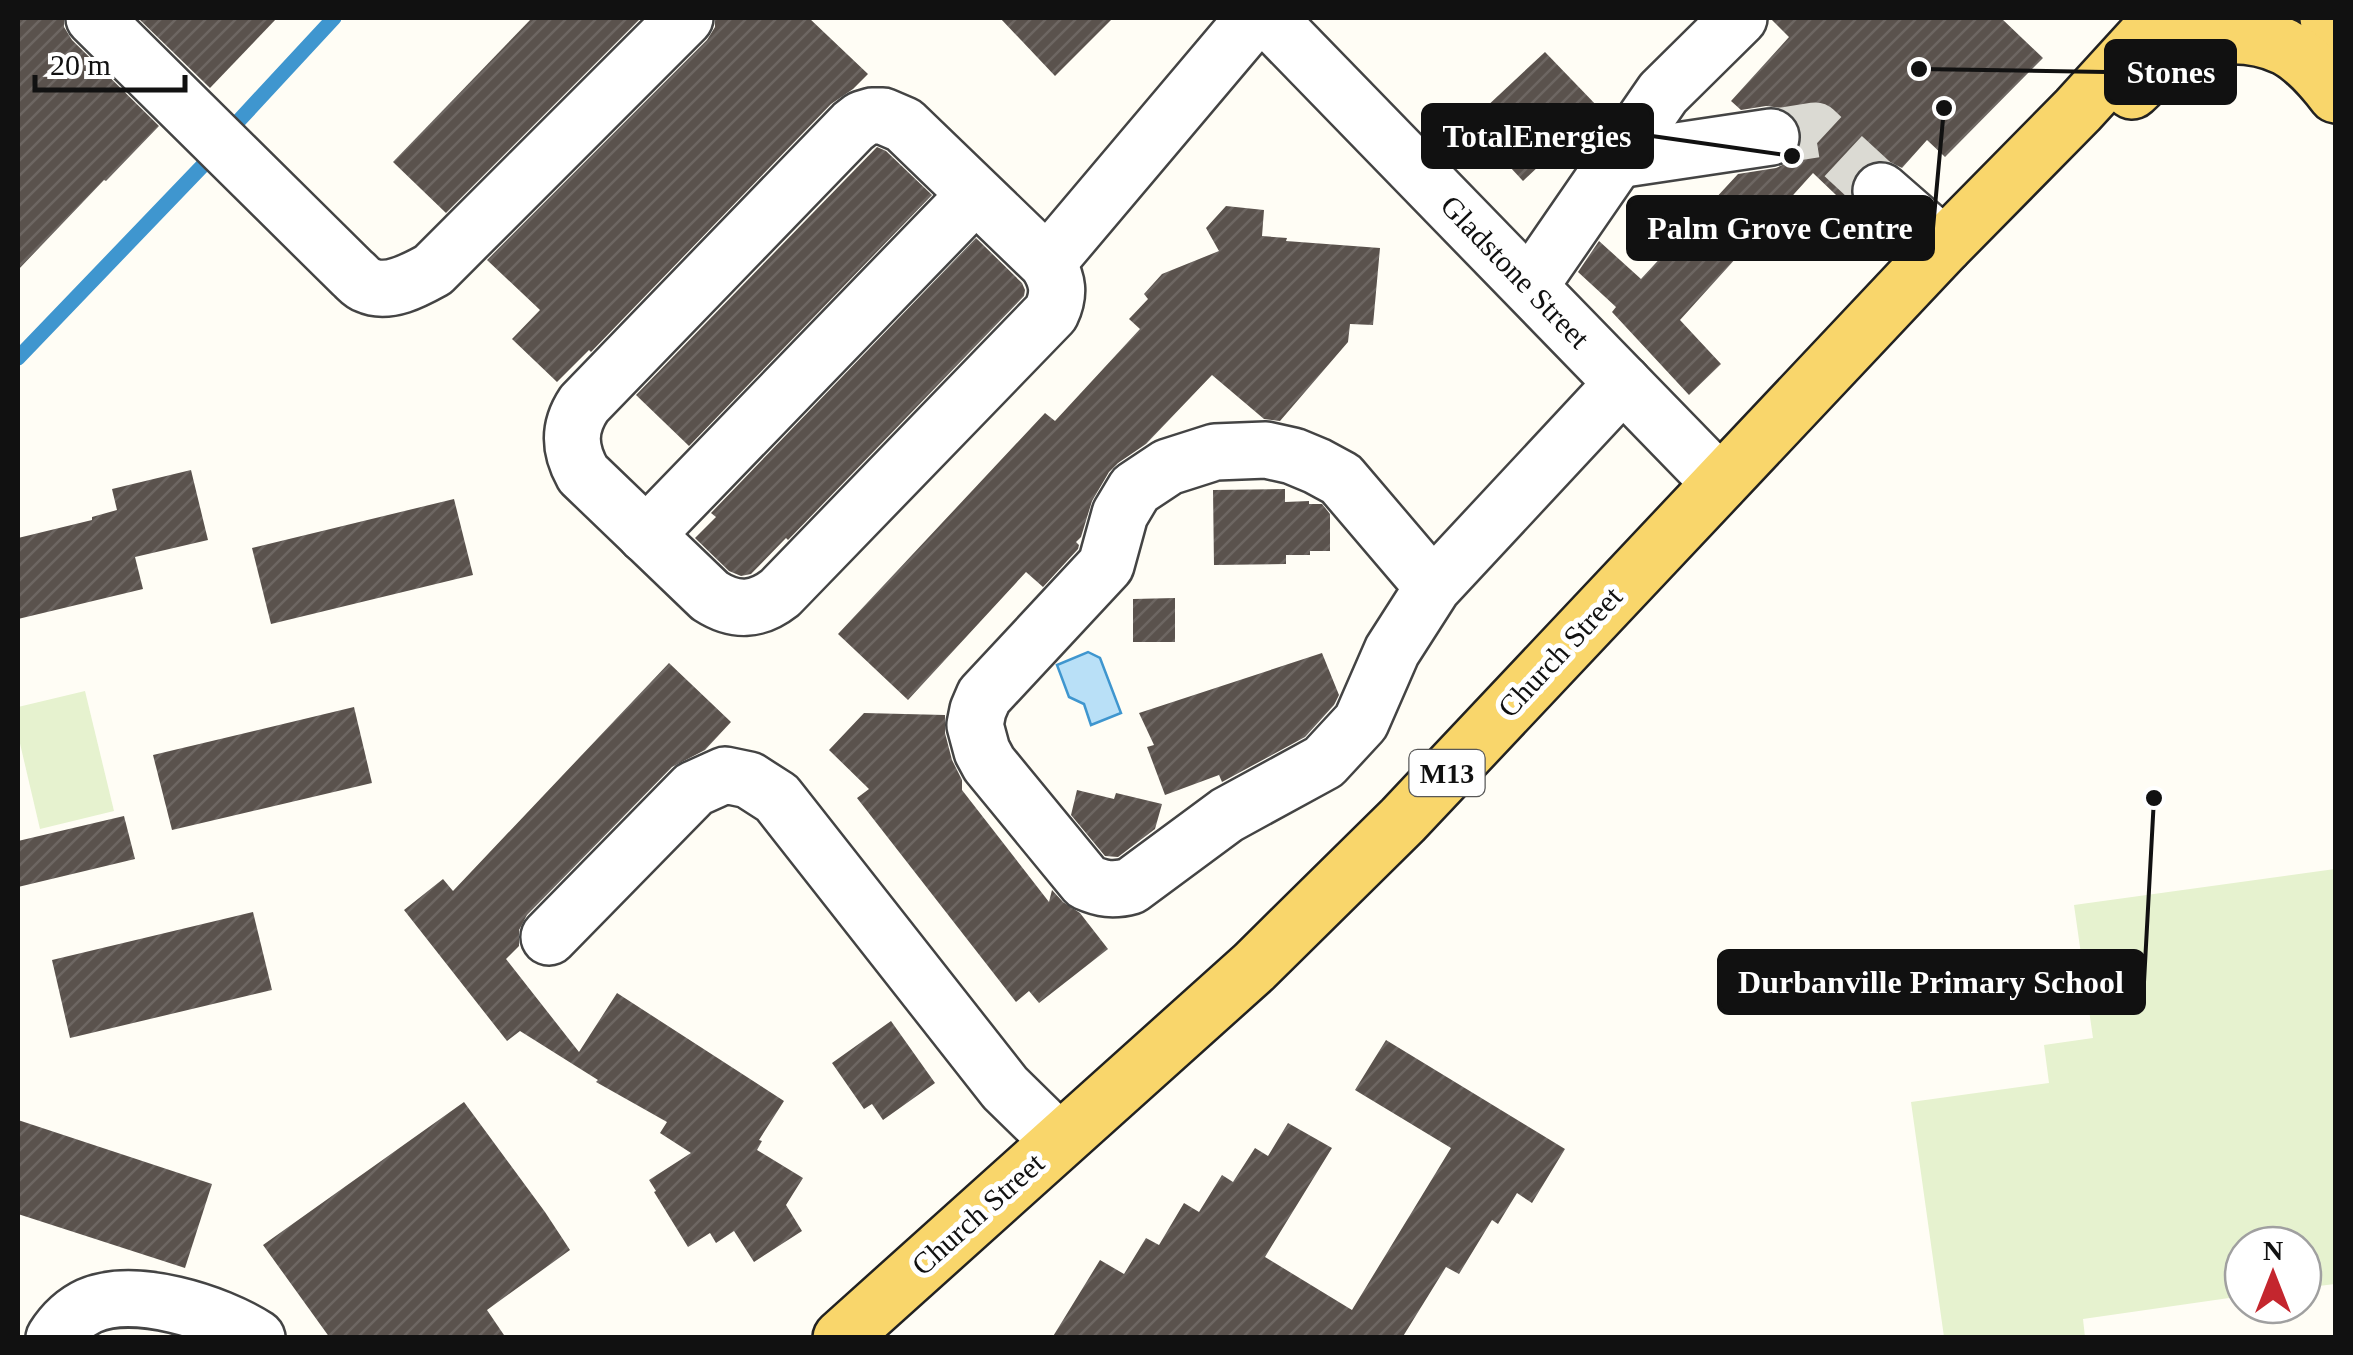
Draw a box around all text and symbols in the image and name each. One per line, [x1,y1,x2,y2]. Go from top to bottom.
scale bar [35,30,185,92]
callout: Stones [2106,41,2235,103]
text: 20 m [50,48,111,81]
text: Stones [2127,54,2215,90]
callout: TotalEnergies [1423,105,1652,167]
text: TotalEnergies [1442,118,1632,154]
street label: Gladstone Street [1434,189,1597,355]
callout: Palm Grove Centre [1628,197,1933,259]
text: Palm Grove Centre [1647,210,1913,246]
street label: Church Street [1491,579,1629,724]
road number: M13 [1410,750,1484,796]
callout: Durbanville Primary School [1719,951,2144,1013]
text: Durbanville Primary School [1738,964,2124,1000]
street label: Church Street [905,1145,1051,1281]
north arrow [2223,1225,2323,1325]
text: N [2263,1235,2283,1266]

